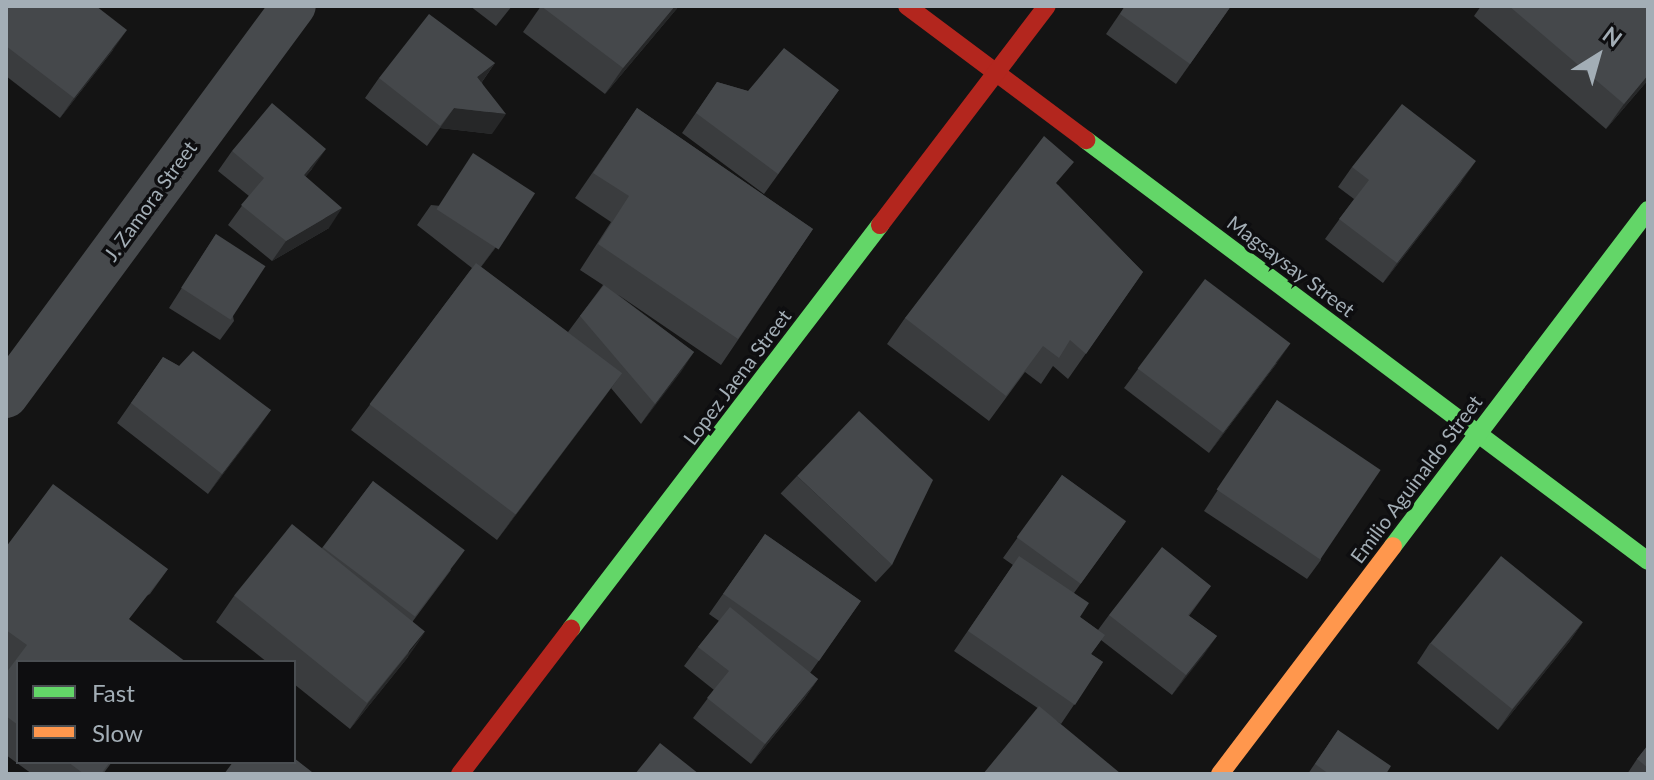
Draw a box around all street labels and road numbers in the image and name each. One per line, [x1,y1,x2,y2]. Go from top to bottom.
street label: J. Zamora Street [98,136,202,266]
street label: Magsaysay Street [1222,210,1360,322]
street label: Lopez Jaena Street [678,304,796,450]
street label: Emilio Aguinaldo Street [1345,390,1487,568]

